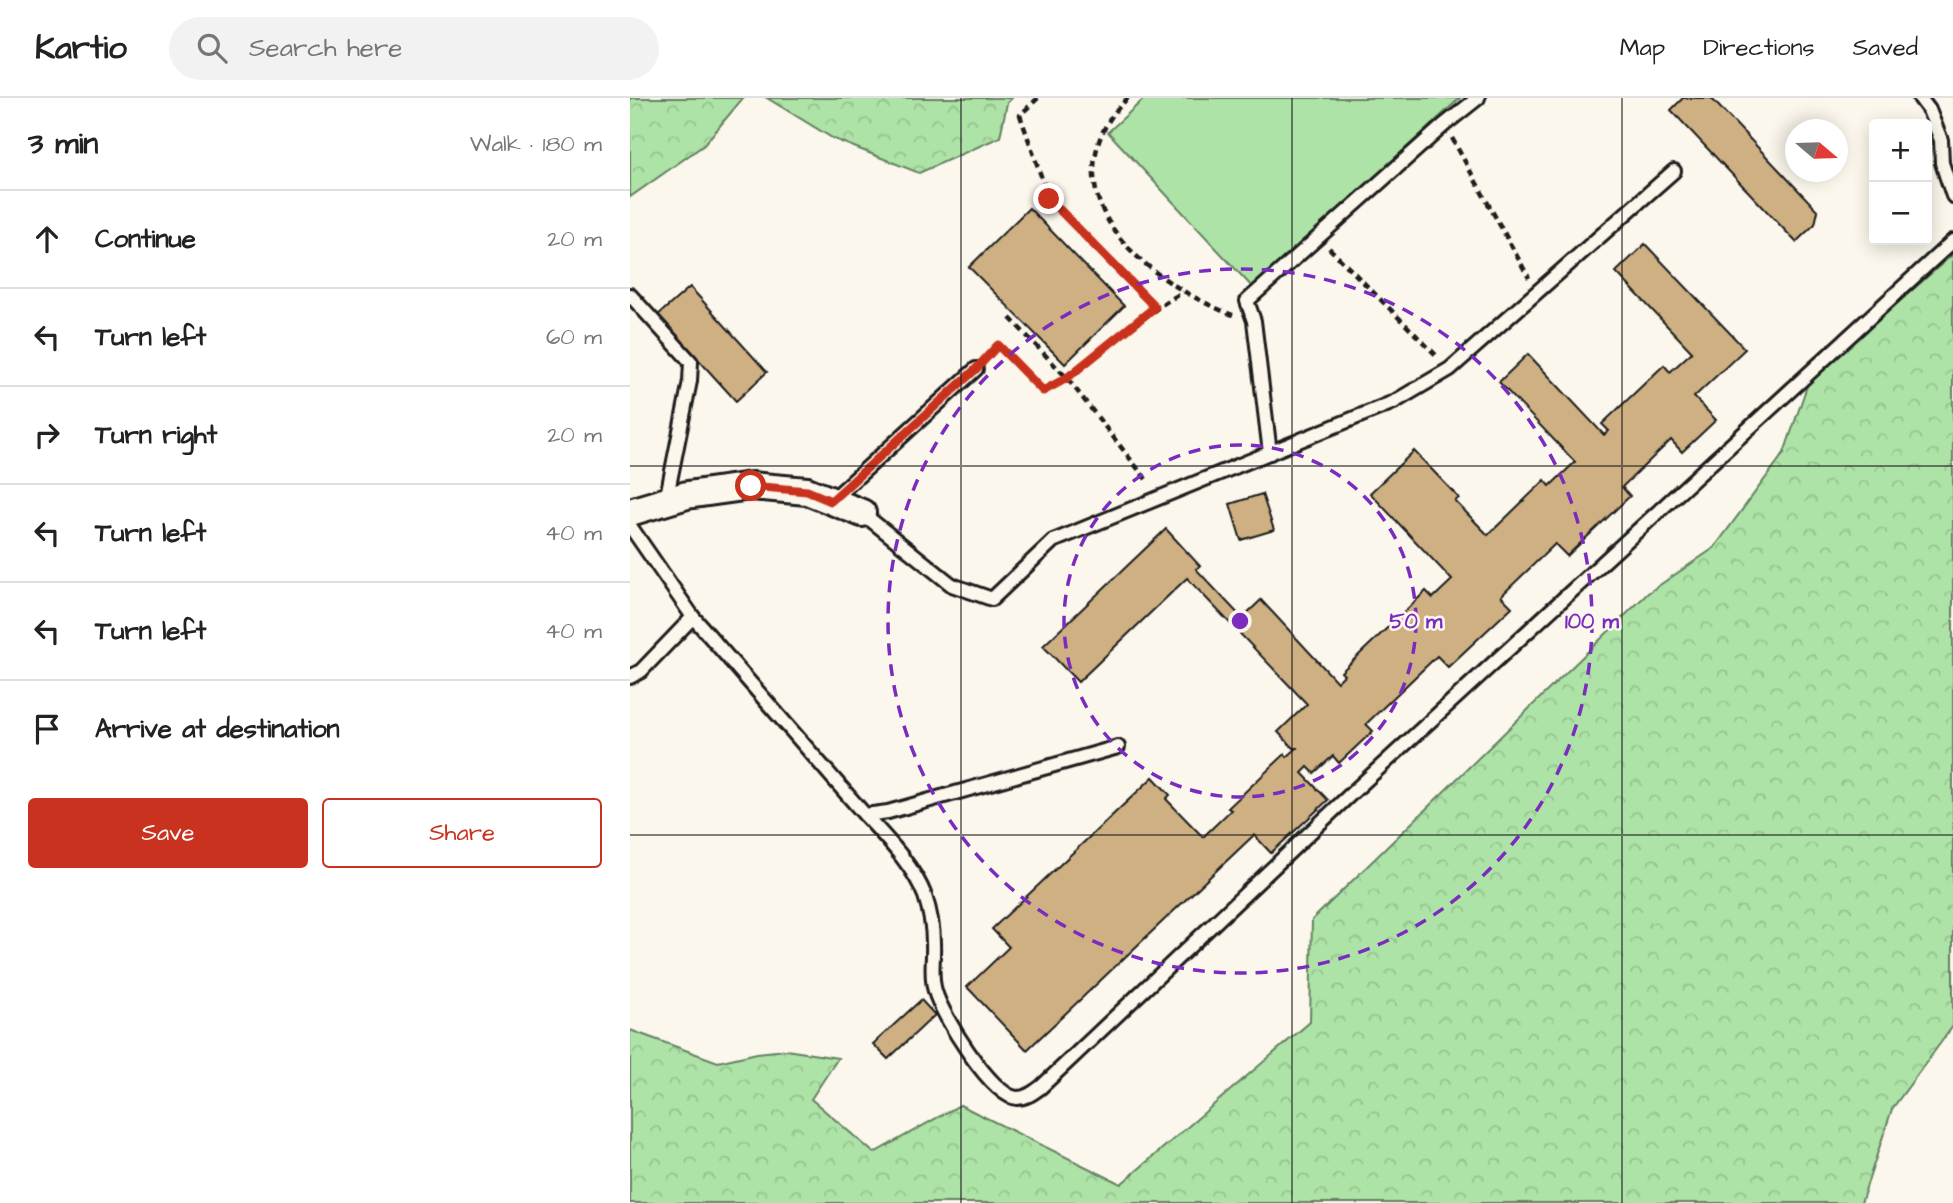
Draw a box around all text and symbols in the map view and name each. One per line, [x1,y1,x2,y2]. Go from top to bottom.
search box [169,17,659,80]
text: Kartio [35,25,127,71]
icon: search [193,29,231,67]
text: Search here [249,30,402,66]
text: Map [1620,31,1665,65]
text: Directions [1703,31,1815,65]
text: Saved [1853,31,1918,65]
north arrow [1785,119,1848,182]
map controls [1869,119,1932,245]
button: + [1869,119,1932,182]
text: 3 min [28,123,98,165]
text: Walk · 180 m [470,128,602,160]
button: − [1869,182,1932,245]
route end [1033,183,1064,214]
icon: ahead [28,220,66,258]
text: Continue [95,221,196,257]
text: 20 m [547,223,602,255]
icon: left [28,318,66,356]
text: Turn left [95,319,206,355]
text: 60 m [546,321,602,353]
icon: right [28,416,66,454]
text: Turn right [95,417,217,453]
text: 20 m [547,419,602,451]
route start [735,470,766,501]
icon: left [28,514,66,552]
text: Turn left [95,515,206,551]
text: 40 m [545,517,602,549]
text: 50 m [1390,607,1443,636]
text: 100 m [1565,607,1620,636]
centre of rings [1228,609,1252,633]
icon: left [28,612,66,650]
text: Turn left [95,613,206,649]
text: 40 m [545,615,602,647]
icon: arrive [28,710,66,748]
text: Arrive at destination [95,711,340,747]
button: Save [28,798,308,868]
button: Share [322,798,602,868]

